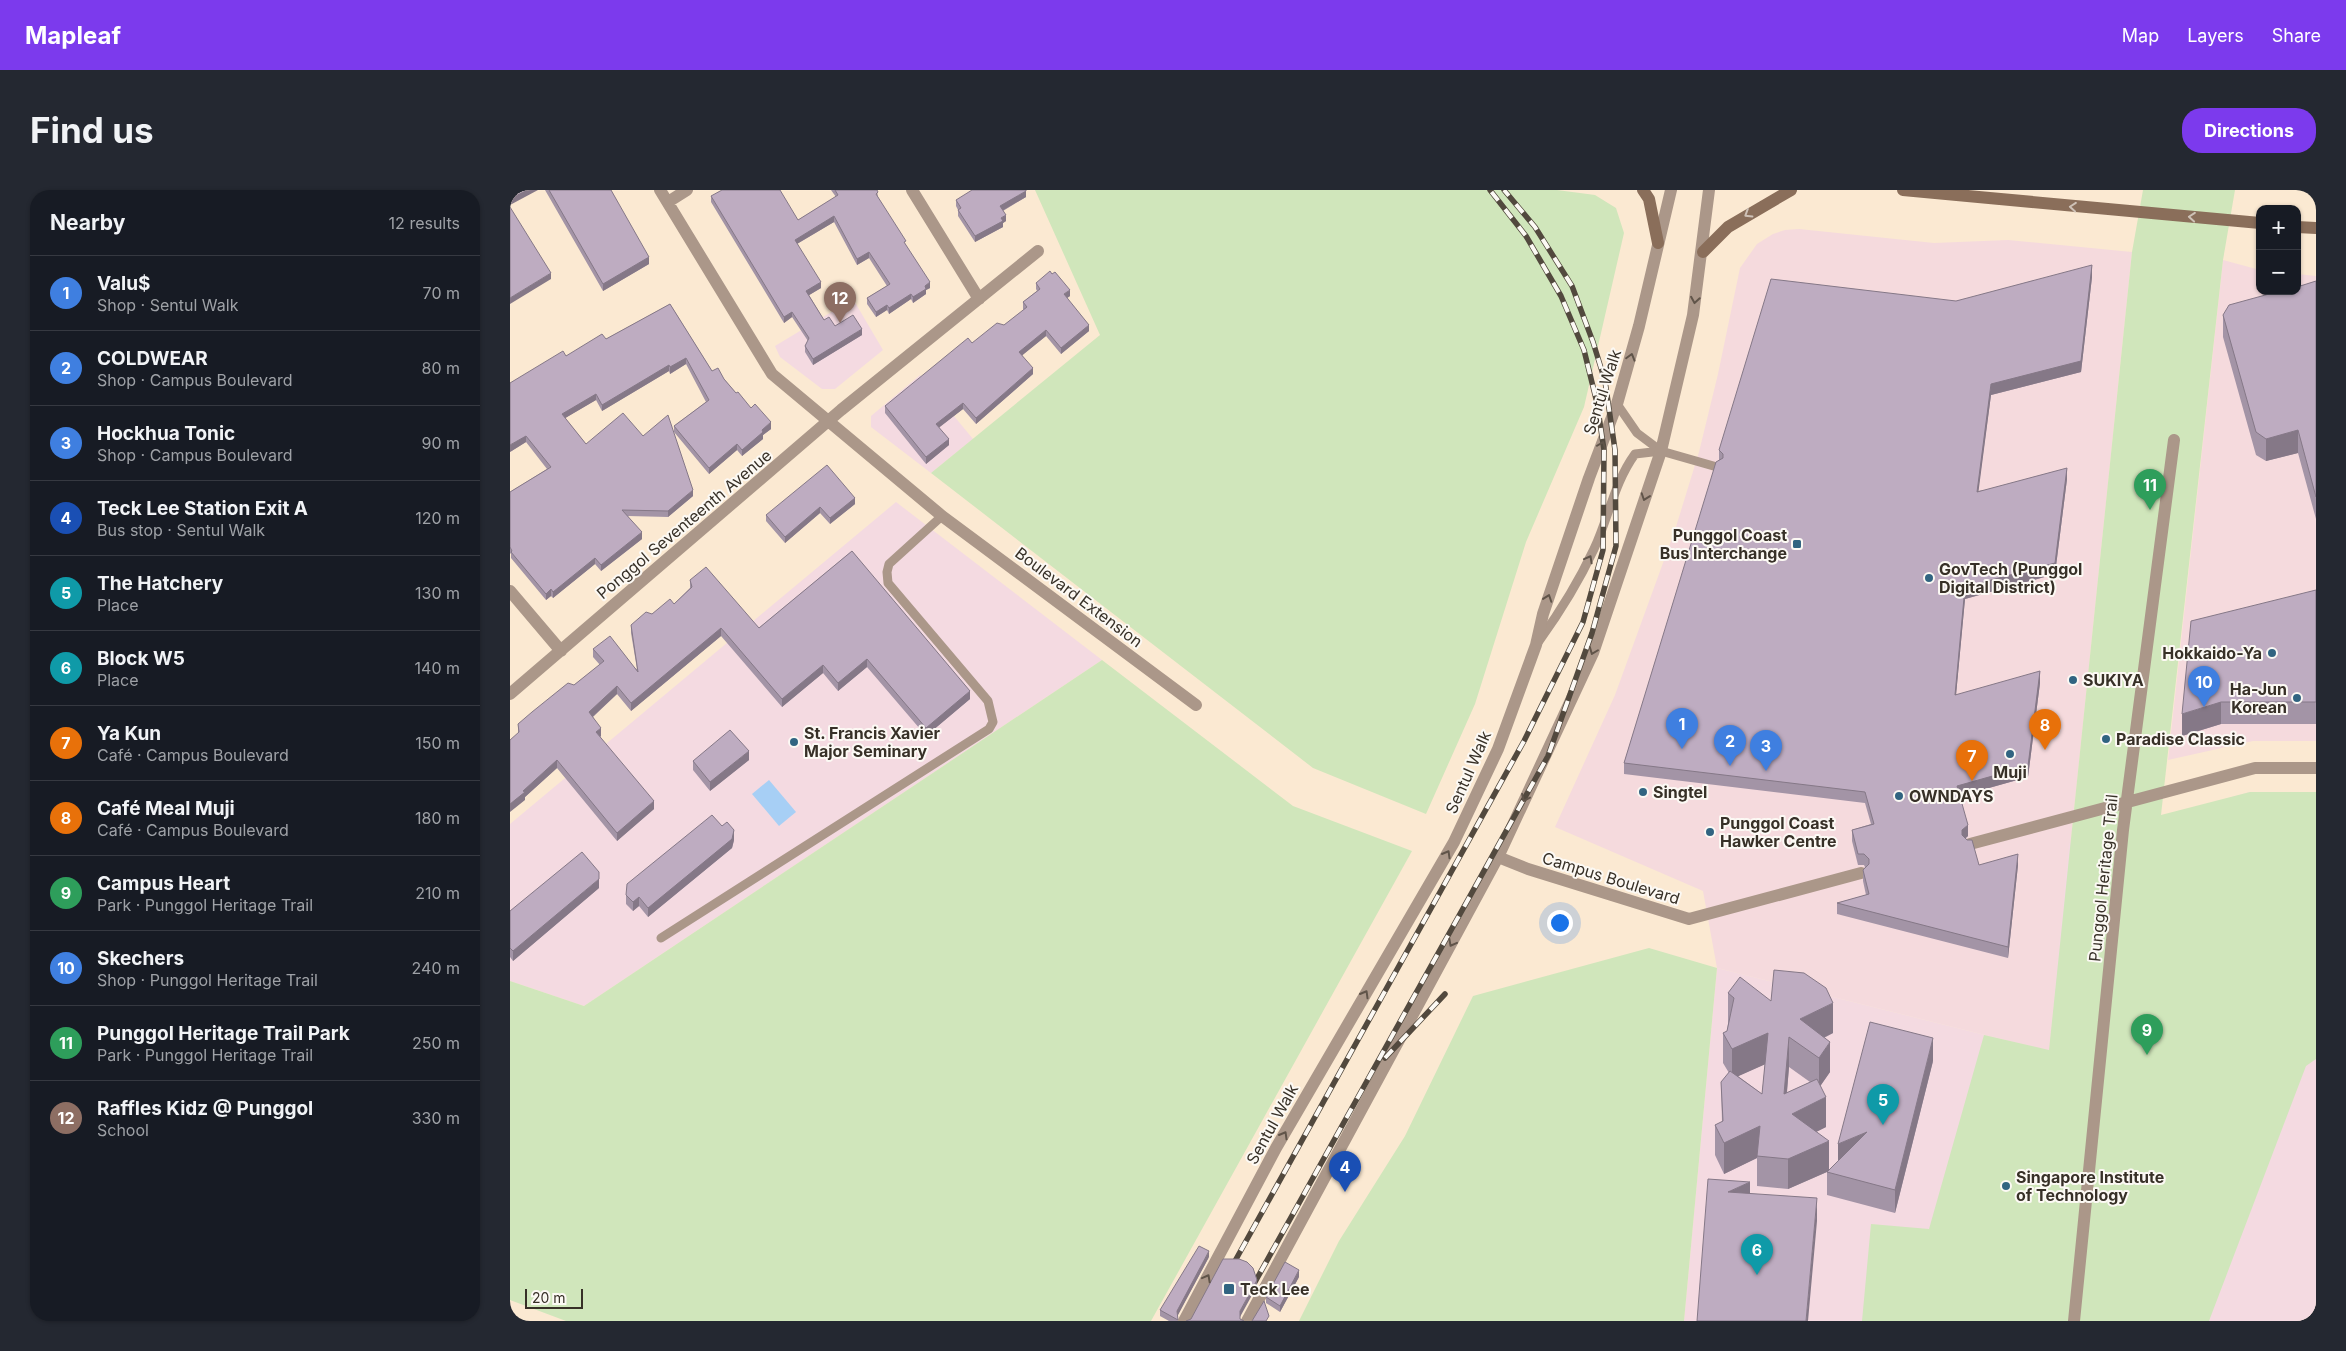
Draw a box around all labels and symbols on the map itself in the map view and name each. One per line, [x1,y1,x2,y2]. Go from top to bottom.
one-way arrow [2068,202,2076,213]
one-way arrow [1745,207,1754,217]
one-way arrow [2187,212,2195,223]
pin: 12 [824,282,856,323]
one-way arrow [1691,296,1701,305]
street label: Sentul Walk [1579,347,1625,437]
one-way arrow [1625,353,1635,361]
one-way arrow [1596,441,1606,449]
street label: Ponggol Seventeenth Avenue [592,445,776,603]
pin: 11 [2134,469,2166,510]
one-way arrow [1641,492,1651,501]
place label: Punggol Coast Bus Interchange [1660,525,1787,563]
marker: Punggol Coast Bus Interchange [1791,538,1803,550]
street label: Boulevard Extension [1011,543,1147,651]
one-way arrow [1583,555,1593,564]
place label: GovTech (Punggol Digital District) [1939,559,2082,597]
marker: GovTech (Punggol Digital District) [1923,572,1935,584]
one-way arrow [1542,594,1552,603]
place label: Hokkaido-Ya [2162,643,2262,663]
one-way arrow [1589,646,1599,655]
marker: Hokkaido-Ya [2266,647,2278,659]
pin: 10 [2188,666,2220,707]
place label: SUKIYA [2083,670,2144,690]
marker: SUKIYA [2067,674,2079,686]
place label: Ha-Jun Korean [2230,679,2287,717]
marker: Ha-Jun Korean [2291,692,2303,704]
pin: 1 [1666,708,1698,749]
pin: 8 [2029,709,2061,750]
place label: St. Francis Xavier Major Seminary [804,723,940,761]
pin: 2 [1714,725,1746,766]
street label: Sentul Walk [1441,727,1495,817]
place label: Paradise Classic [2116,729,2245,749]
pin: 3 [1750,730,1782,771]
marker: Paradise Classic [2100,733,2112,745]
marker: St. Francis Xavier Major Seminary [788,736,800,748]
pin: 7 [1956,740,1988,781]
marker: Muji [2004,748,2016,760]
place label: Muji [1993,762,2027,782]
place label: Singtel [1653,782,1707,802]
marker: Singtel [1637,786,1649,798]
place label: OWNDAYS [1909,786,1993,806]
marker: OWNDAYS [1893,790,1905,802]
one-way arrow [1521,793,1531,802]
street label: Punggol Heritage Trail [2084,793,2122,963]
place label: Punggol Coast Hawker Centre [1720,813,1836,851]
marker: Punggol Coast Hawker Centre [1704,826,1716,838]
street label: Campus Boulevard [1540,848,1682,908]
one-way arrow [1440,850,1450,859]
your location [1547,910,1573,936]
one-way arrow [1448,938,1458,947]
one-way arrow [1359,991,1369,1000]
pin: 9 [2131,1014,2163,1055]
street label: Sentul Walk [1242,1080,1302,1168]
pin: 5 [1867,1084,1899,1125]
one-way arrow [1277,1131,1287,1140]
pin: 4 [1329,1151,1361,1192]
place label: Singapore Institute of Technology [2016,1167,2164,1205]
marker: Singapore Institute of Technology [2000,1180,2012,1192]
pin: 6 [1741,1234,1773,1275]
one-way arrow [1201,1274,1211,1283]
place label: Teck Lee [1240,1279,1310,1299]
marker: Teck Lee [1222,1282,1236,1296]
scale bar [525,1286,582,1309]

